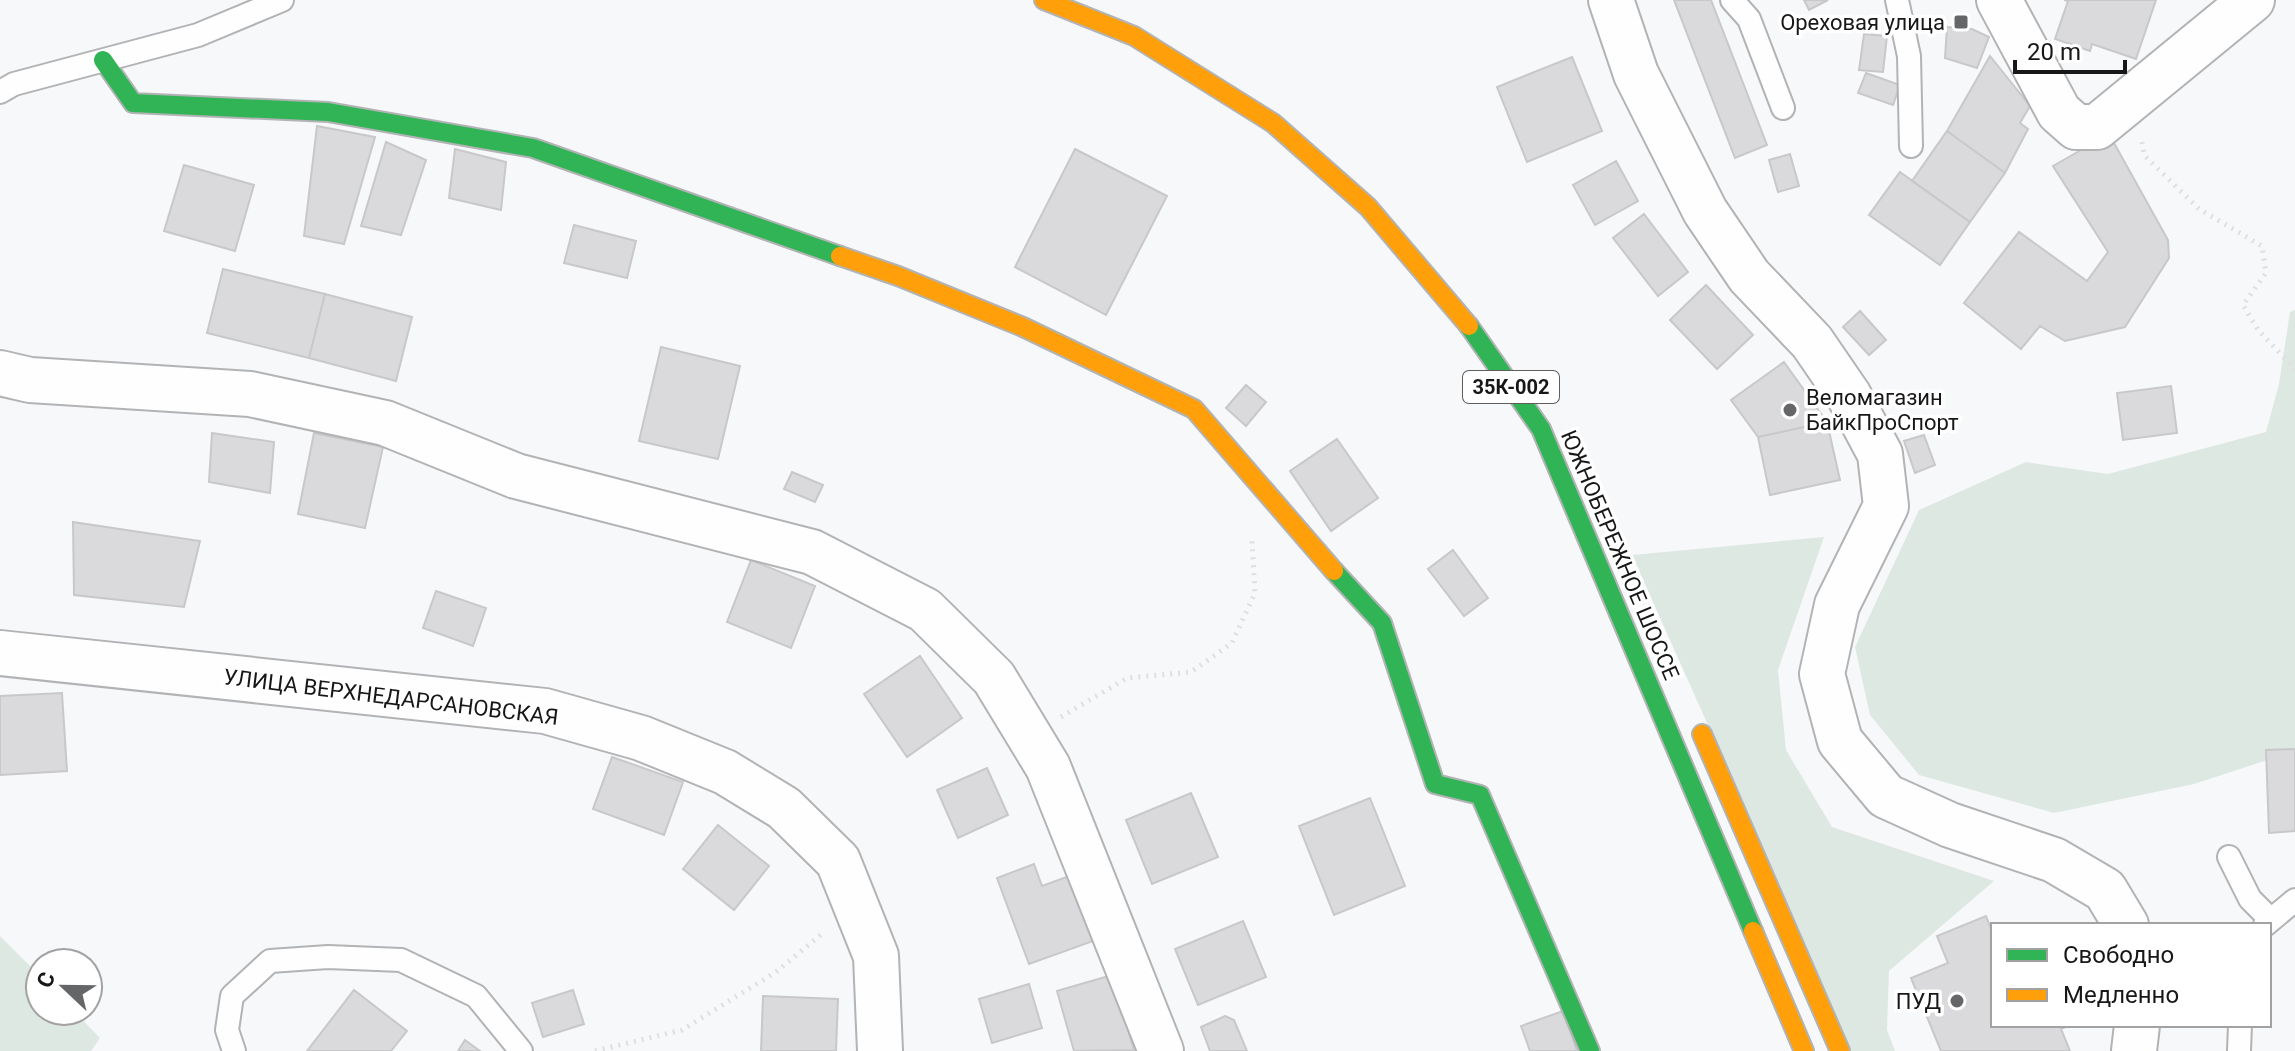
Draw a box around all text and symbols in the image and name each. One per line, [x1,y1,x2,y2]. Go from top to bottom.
place label: Ореховая улица [1780,10,1945,35]
marker: Ореховая улица [1952,13,1970,31]
scale bar [2015,24,2125,74]
text: 20 m [2027,38,2081,66]
road number: 35К-002 [1463,371,1559,403]
place label: Веломагазин БайкПроСпорт [1806,385,1959,435]
marker: Веломагазин БайкПроСпорт [1781,401,1799,419]
street label: ЮЖНОБЕРЕЖНОЕ ШОССЕ [1556,426,1684,684]
street label: УЛИЦА ВЕРХНЕДАРСАНОВСКАЯ [222,664,560,730]
legend [1991,923,2271,1027]
text: Свободно [2063,941,2174,969]
north arrow [24,947,104,1027]
text: С [32,968,60,991]
text: Медленно [2063,981,2179,1009]
place label: ПУД [1896,989,1941,1014]
marker: ПУД [1948,992,1966,1010]

